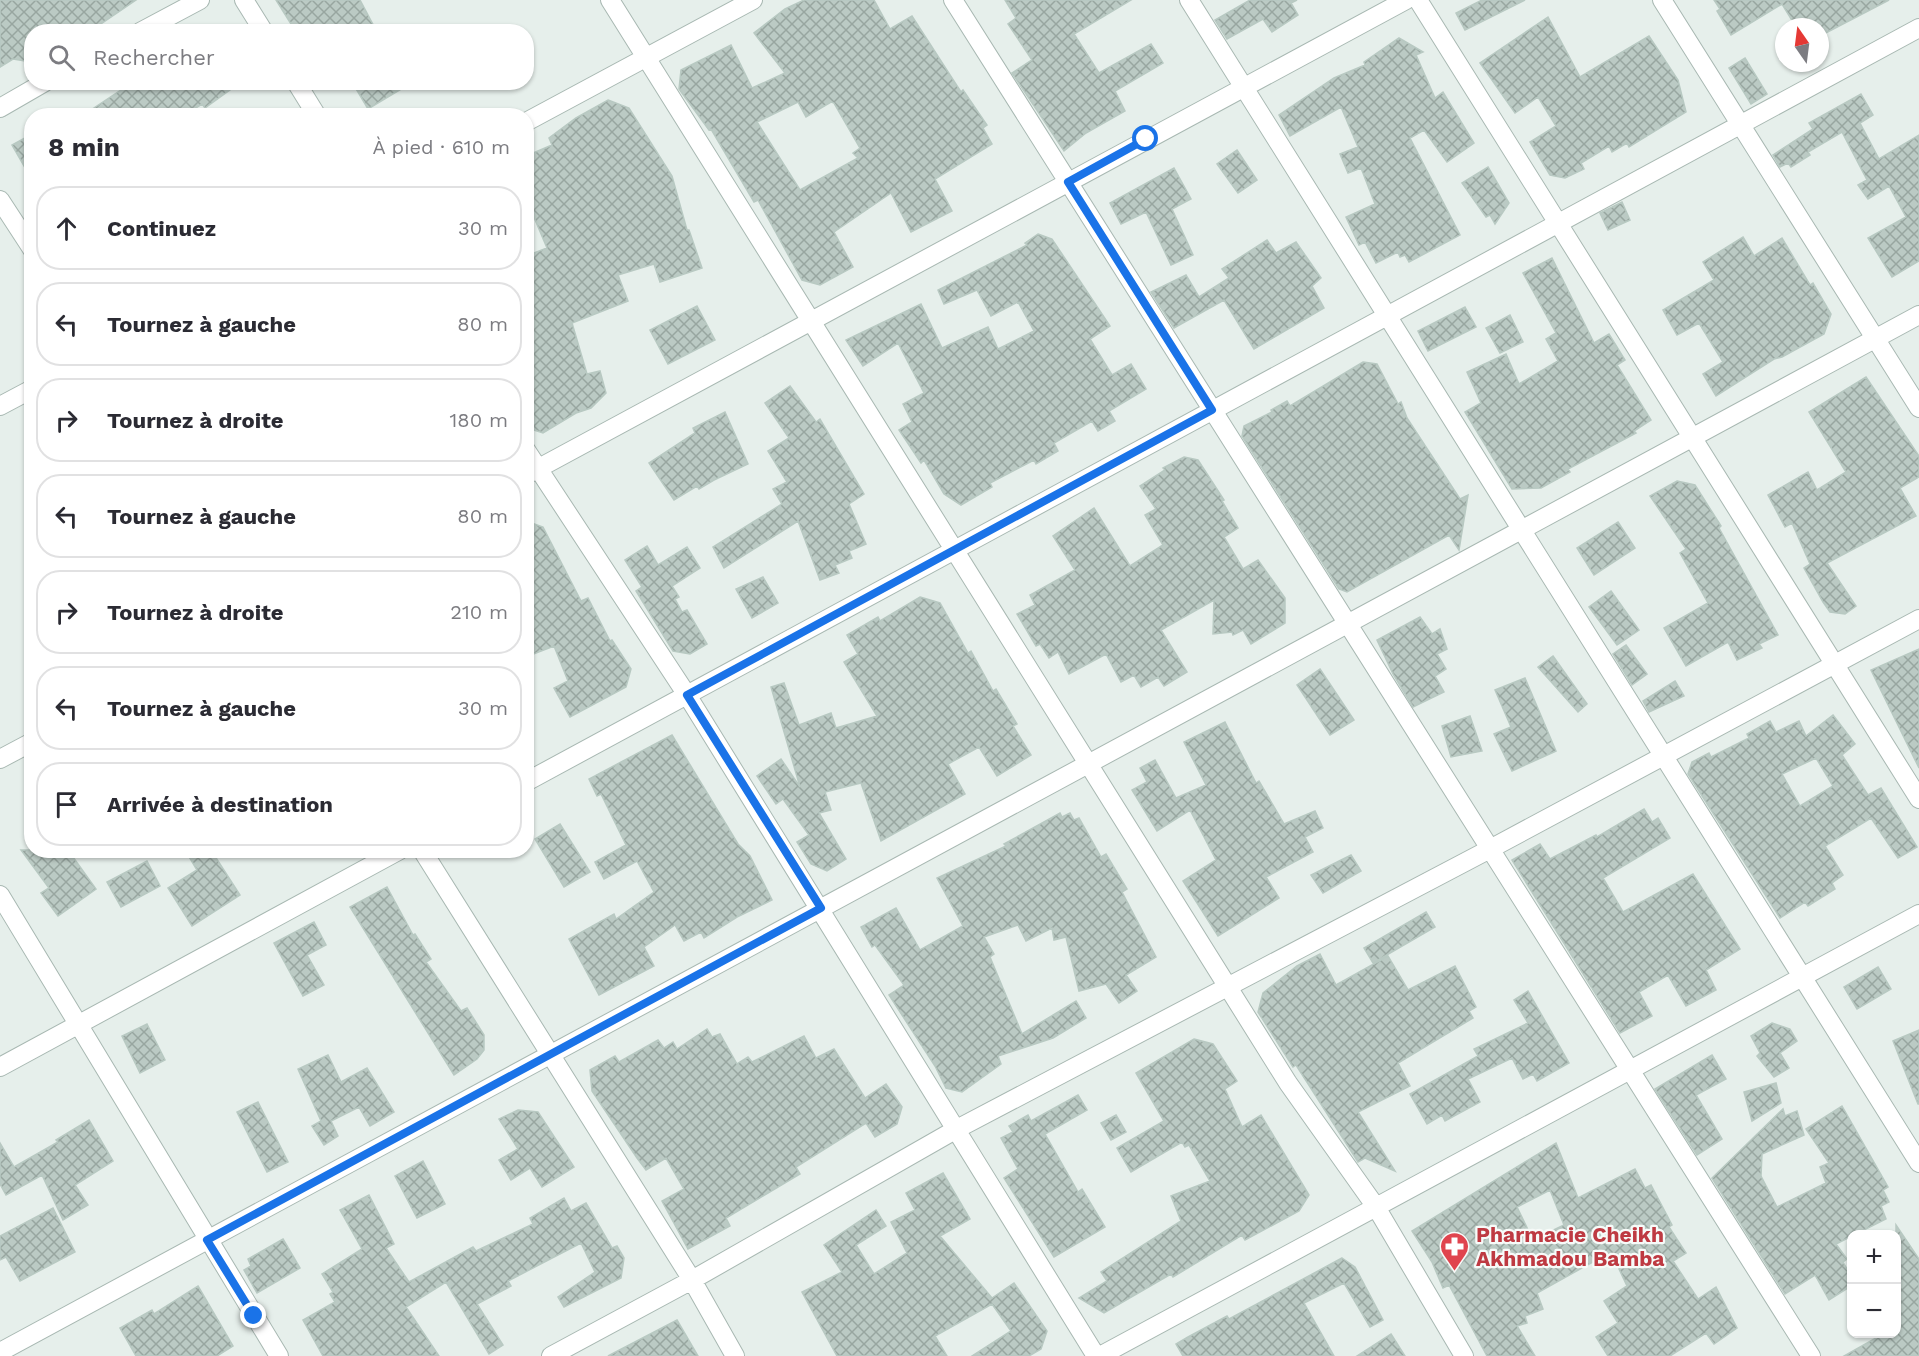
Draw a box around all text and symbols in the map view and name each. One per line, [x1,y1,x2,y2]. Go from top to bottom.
north arrow [1775,18,1829,72]
search box [24,24,534,90]
icon: search [45,41,78,74]
text: Rechercher [93,45,215,70]
route start [1132,125,1158,151]
text: 8 min [48,132,120,162]
text: À pied · 610 m [372,135,510,159]
icon: ahead [50,212,83,245]
text: Continuez [107,216,216,241]
text: 30 m [458,216,508,240]
icon: left [50,308,83,341]
text: Tournez à gauche [107,312,296,337]
text: 80 m [457,312,508,336]
icon: right [50,404,83,437]
text: Tournez à droite [107,408,284,433]
text: 180 m [450,408,508,432]
icon: left [50,500,83,533]
text: Tournez à gauche [107,504,296,529]
text: 80 m [457,504,508,528]
icon: right [50,596,83,629]
text: Tournez à droite [107,600,284,625]
text: 210 m [450,600,508,624]
icon: left [50,692,83,725]
text: Tournez à gauche [107,696,296,721]
text: 30 m [458,696,508,720]
icon: arrive [50,788,83,821]
text: Arrivée à destination [107,792,333,817]
place label: Pharmacie Cheikh Akhmadou Bamba [1476,1222,1665,1271]
pharmacy icon: Pharmacie Cheikh Akhmadou Bamba [1439,1230,1471,1272]
map controls [1847,1230,1901,1338]
button: + [1847,1230,1901,1284]
button: − [1847,1284,1901,1338]
route end [240,1302,266,1328]

